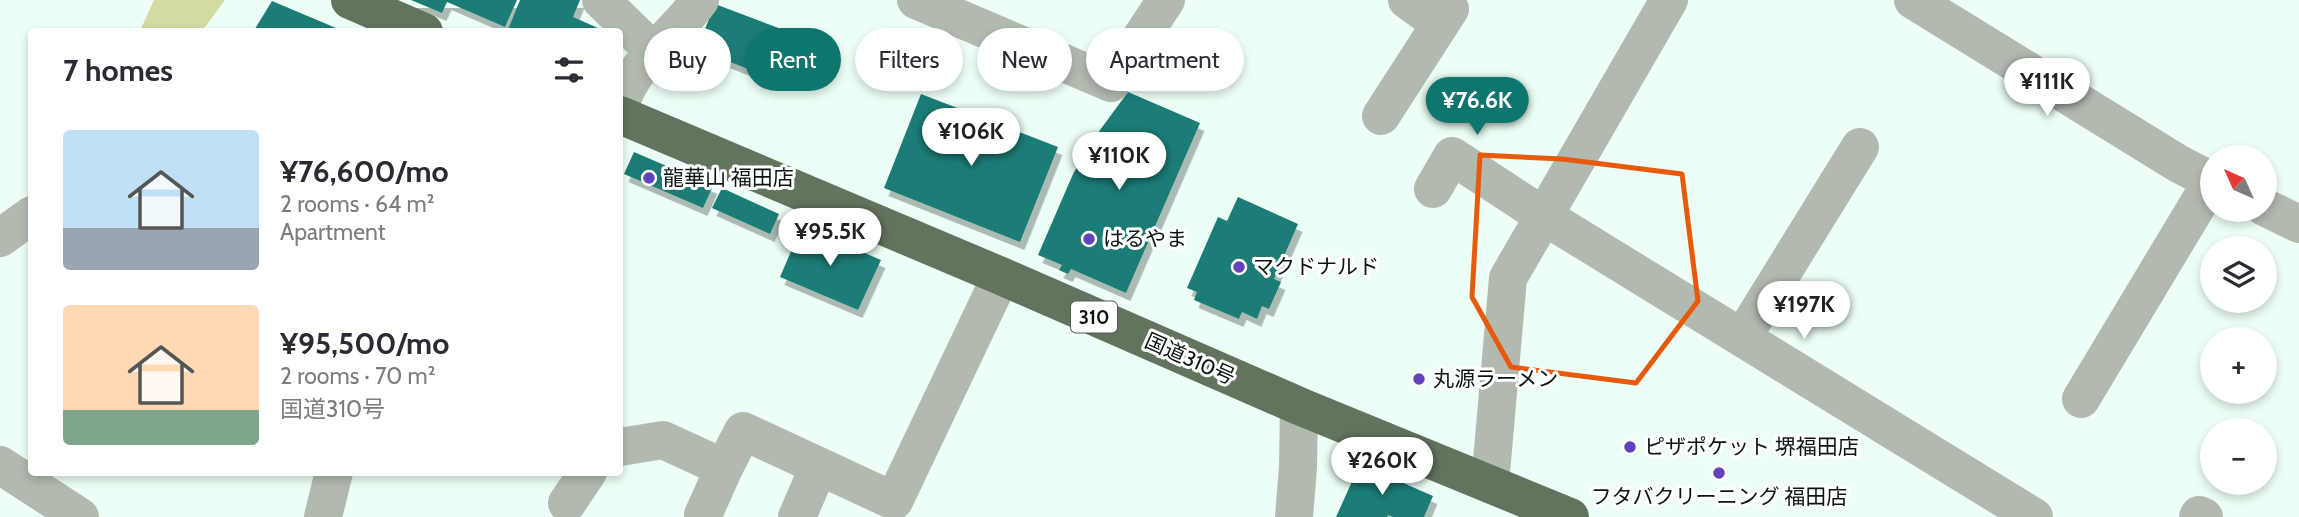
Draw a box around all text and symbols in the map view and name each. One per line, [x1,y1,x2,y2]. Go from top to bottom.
chip: Buy [644,28,731,91]
chip: Rent [745,28,841,91]
chip: Filters [855,28,963,91]
chip: New [977,28,1072,91]
chip: Apartment [1086,28,1244,91]
icon: filters [550,51,588,89]
text: 7 homes [63,52,173,89]
pin: ¥111K [1998,58,2096,118]
text: ¥111K [2020,67,2074,95]
pin: ¥76.6K [1420,78,1534,137]
text: ¥76.6K [1442,86,1512,114]
pin: ¥106K [922,108,1020,168]
text: ¥106K [938,117,1004,145]
pin: ¥110K [1070,132,1168,192]
text: ¥110K [1088,141,1150,169]
north arrow [2200,145,2277,222]
map controls [2200,145,2277,495]
text: ¥76,600/mo [280,153,449,190]
icon: home [119,158,203,242]
place label: 龍華山 福田店 [663,165,794,190]
marker: 龍華山 福田店 [641,170,657,186]
text: 2 rooms · 64 m² [280,190,434,218]
pin: ¥95.5K [773,208,887,268]
text: ¥95.5K [794,217,866,245]
text: Apartment [280,218,385,246]
place label: はるやま [1103,226,1187,251]
marker: はるやま [1081,231,1097,247]
button: layers [2200,236,2277,313]
place label: マクドナルド [1253,254,1379,279]
marker: マクドナルド [1231,259,1247,275]
pin: ¥197K [1755,282,1853,341]
text: ¥197K [1773,290,1835,318]
road number: 310 [1071,302,1117,332]
text: ¥95,500/mo [280,325,449,362]
button: + [2200,327,2277,404]
street label: 国道310号 [1141,328,1239,389]
icon: home [119,333,203,417]
text: 2 rooms · 70 m² [280,362,435,390]
place label: 丸源ラーメン [1433,366,1558,391]
marker: 丸源ラーメン [1411,371,1427,387]
text: 国道310号 [280,395,385,423]
button: − [2200,418,2277,495]
place label: ピザポケット 堺福田店 [1644,434,1859,459]
pin: ¥260K [1333,438,1431,497]
marker: ピザポケット 堺福田店 [1622,439,1638,455]
text: ¥260K [1347,446,1417,474]
marker: フタバクリーニング 福田店 [1711,465,1727,481]
place label: フタバクリーニング 福田店 [1591,484,1847,509]

